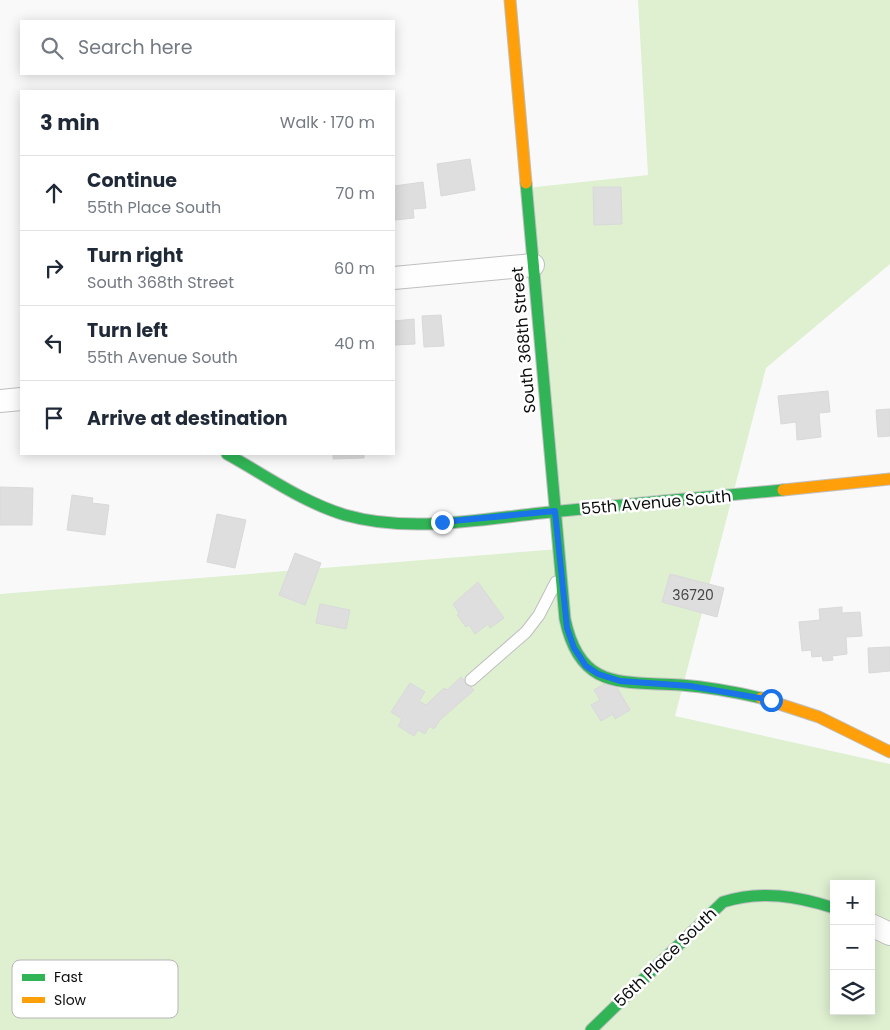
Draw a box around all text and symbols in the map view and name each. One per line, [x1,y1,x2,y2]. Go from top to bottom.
search box [20,20,395,75]
icon: search [38,34,66,62]
text: Search here [78,34,192,61]
text: 3 min [40,108,100,137]
text: Walk · 170 m [280,111,375,134]
text: Continue [87,167,177,194]
icon: ahead [40,179,68,207]
text: 70 m [335,182,375,205]
text: 55th Place South [87,196,221,219]
text: Turn right [87,242,183,269]
icon: right [40,254,68,282]
text: 60 m [334,257,375,280]
street label: South 368th Street [506,266,541,414]
text: South 368th Street [87,271,234,294]
text: Turn left [87,317,168,344]
icon: left [40,329,68,357]
text: 40 m [334,332,375,355]
text: 55th Avenue South [87,346,238,369]
icon: arrive [40,404,68,432]
text: Arrive at destination [87,405,288,432]
street label: 55th Avenue South [580,484,732,521]
route end [431,511,454,534]
house number: 36720 [672,585,714,605]
route start [760,689,783,712]
map controls [830,880,875,1015]
button: + [830,880,875,925]
street label: 56th Place South [609,902,722,1012]
button: − [830,925,875,970]
legend [12,960,178,1018]
text: Fast [54,967,83,987]
button: layers [830,970,875,1015]
text: Slow [54,990,87,1010]

